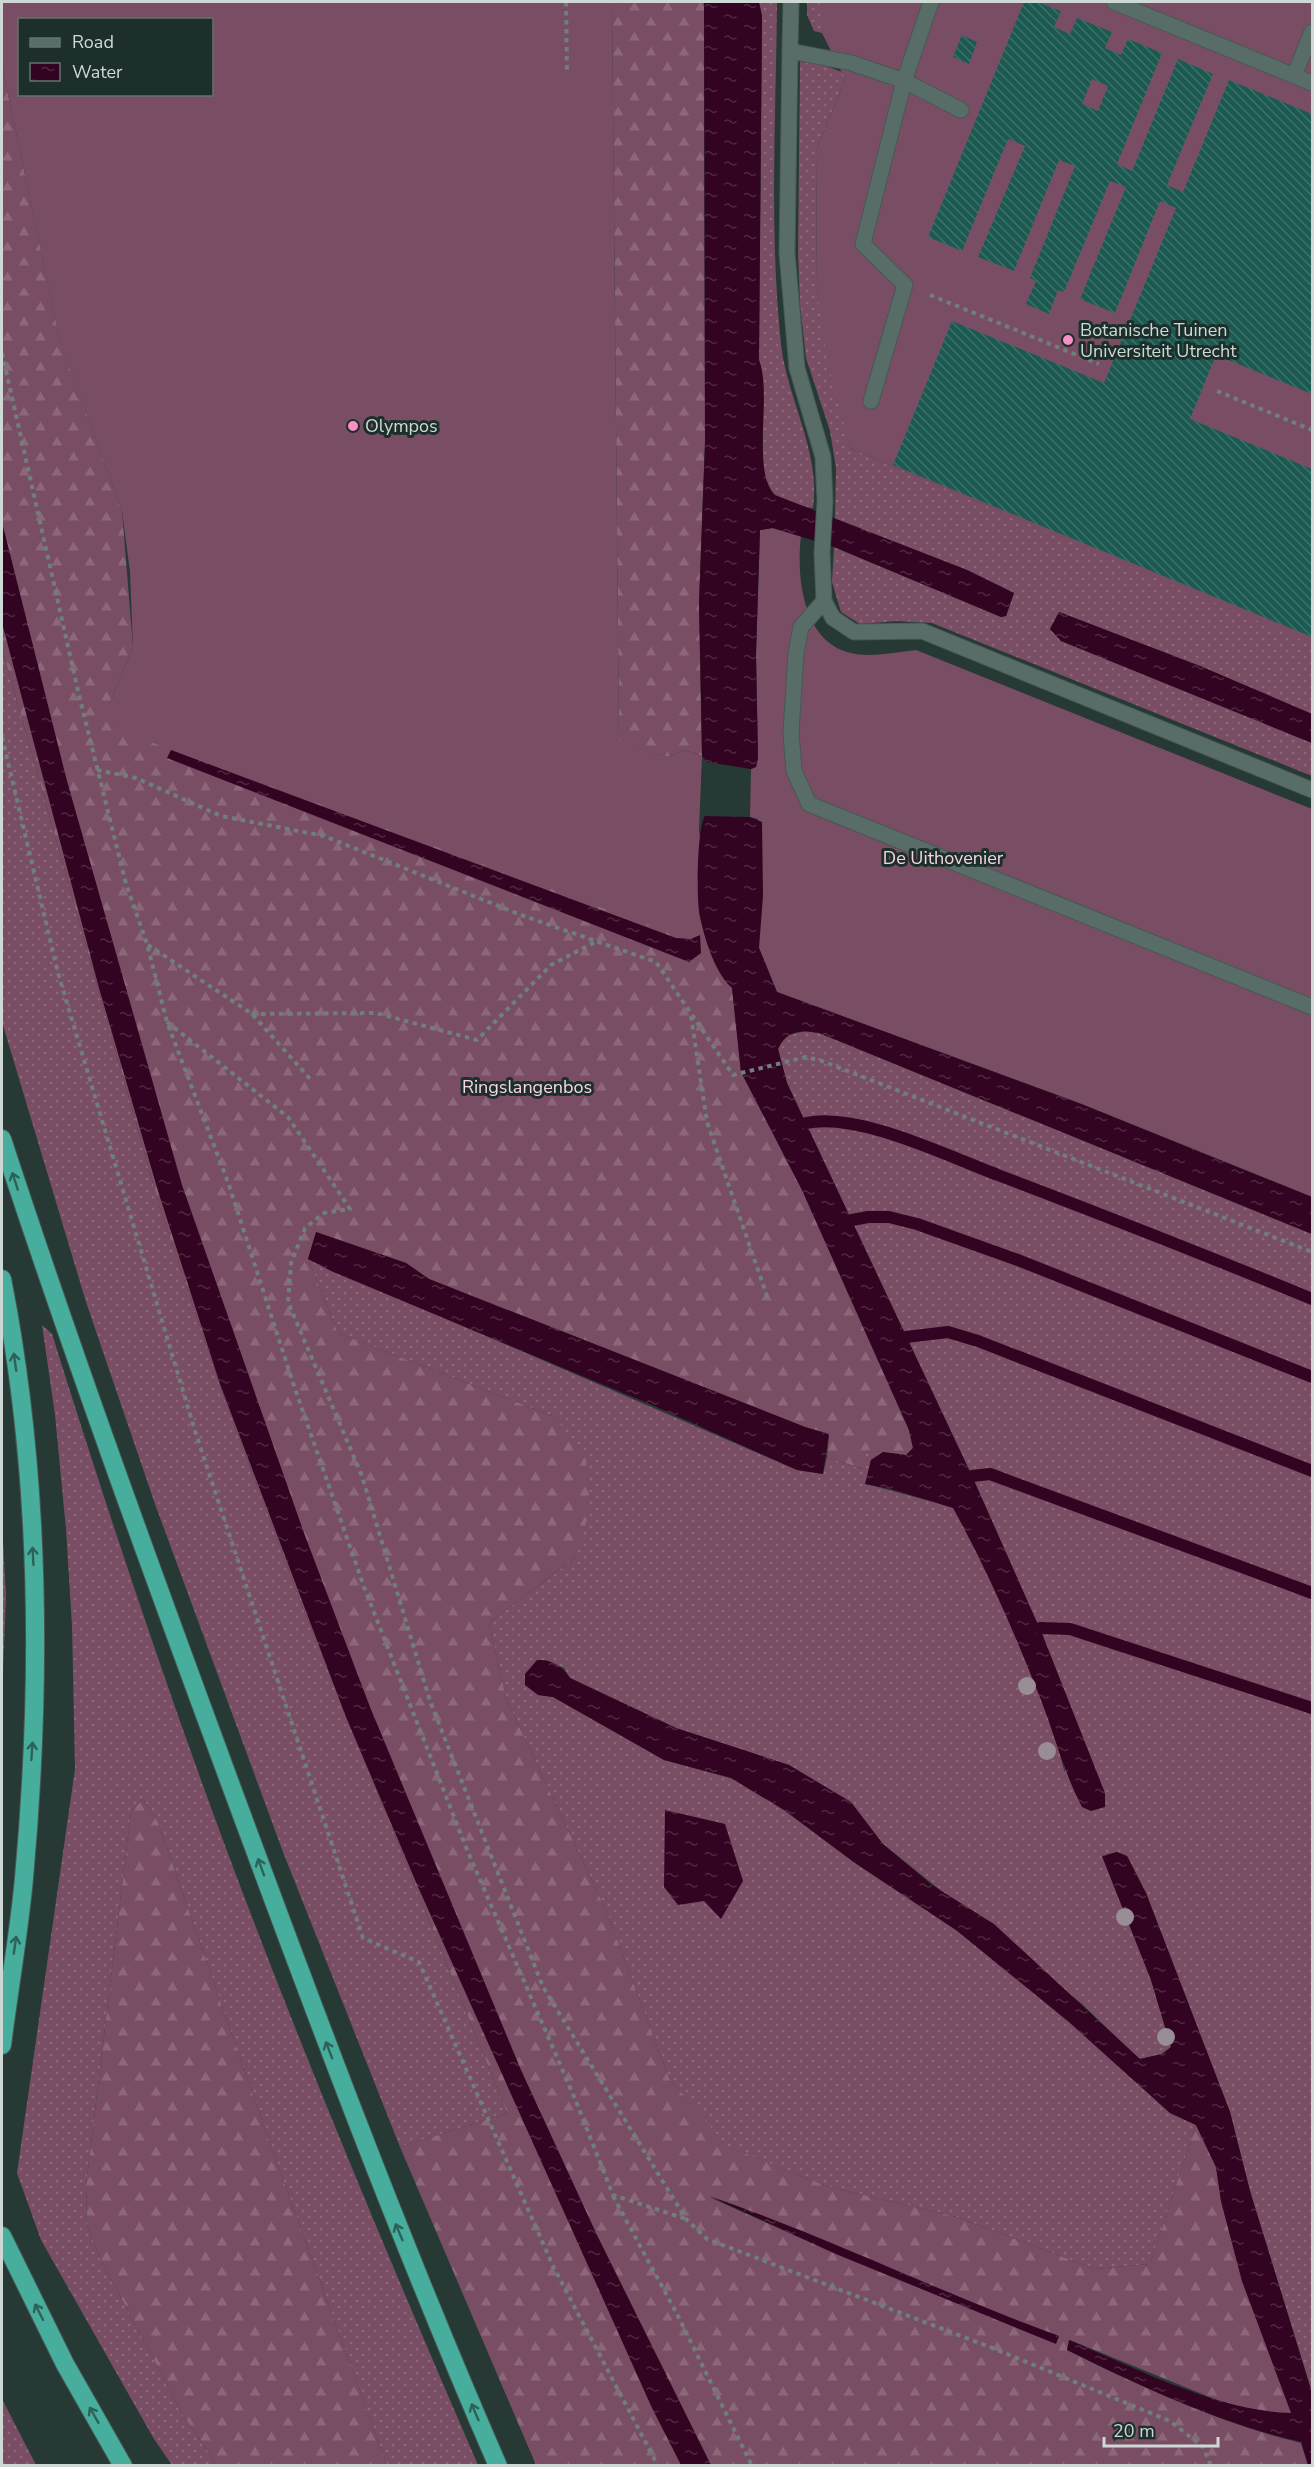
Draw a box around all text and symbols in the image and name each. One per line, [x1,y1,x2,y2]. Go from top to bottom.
legend [18,18,213,96]
text: Road [72,30,114,54]
text: Water [72,60,123,84]
place label: Botanische Tuinen Universiteit Utrecht [1080,318,1237,363]
marker: Botanische Tuinen Universiteit Utrecht [1061,333,1075,347]
place label: Olympos [365,414,438,438]
marker: Olympos [346,419,360,433]
park label: De Uithovenier [883,846,1004,870]
park label: Ringslangenbos [462,1075,592,1099]
one-way arrow [9,1172,20,1191]
one-way arrow [10,1353,21,1372]
one-way arrow [28,1547,39,1567]
one-way arrow [27,1741,38,1761]
one-way arrow [255,1858,266,1877]
one-way arrow [10,1936,21,1956]
one-way arrow [323,2041,334,2060]
one-way arrow [393,2223,404,2242]
one-way arrow [32,2304,44,2322]
one-way arrow [469,2403,480,2421]
one-way arrow [88,2407,100,2424]
scale bar [1104,2410,1218,2448]
text: 20 m [1113,2419,1155,2443]

